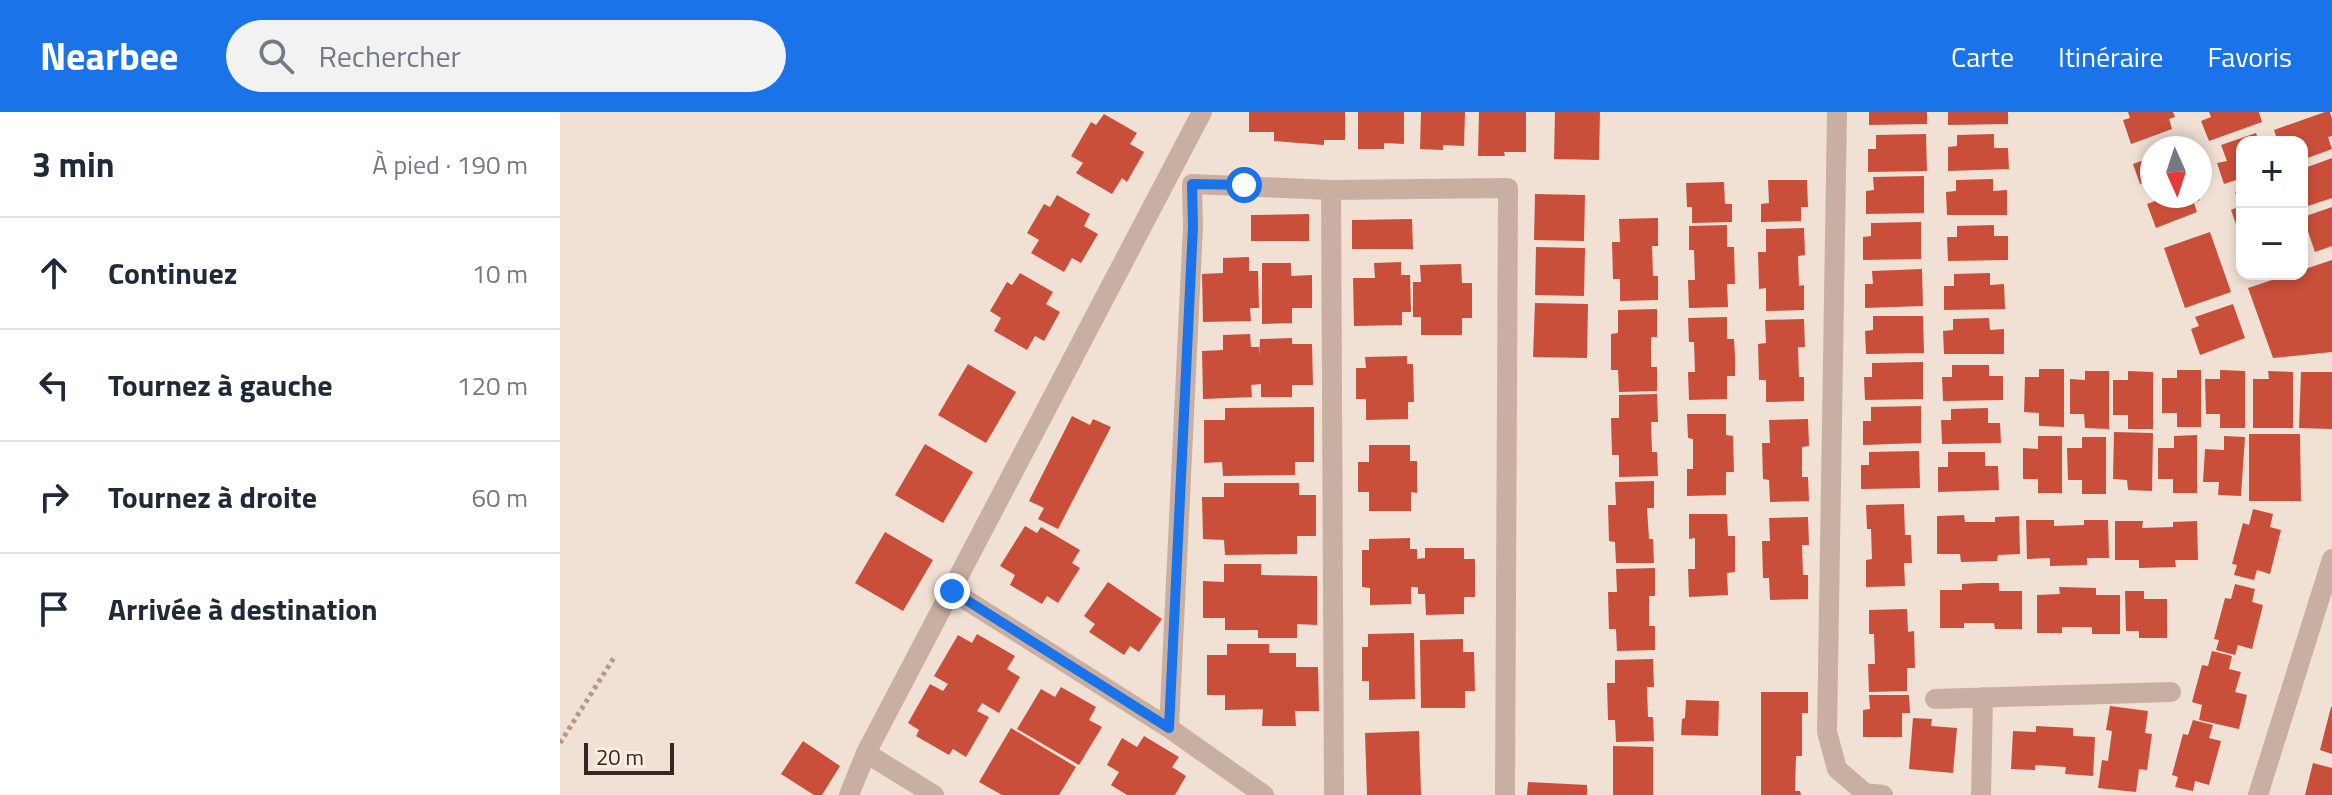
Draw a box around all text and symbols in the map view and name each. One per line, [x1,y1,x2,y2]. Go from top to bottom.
search box [226,20,786,92]
text: Nearbee [40,27,178,85]
text: Rechercher [318,33,461,79]
icon: search [254,34,298,78]
text: Carte [1951,35,2014,78]
text: Itinéraire [2058,35,2163,78]
text: Favoris [2207,35,2292,78]
north arrow [2140,136,2212,208]
map controls [2236,136,2308,280]
button: + [2236,136,2308,208]
text: 3 min [32,138,115,190]
text: À pied · 190 m [372,145,528,184]
route start [1226,167,1262,203]
button: − [2236,208,2308,280]
text: Continuez [108,250,237,296]
icon: ahead [32,251,76,295]
text: 10 m [471,254,528,293]
text: Tournez à gauche [108,362,333,408]
icon: left [32,363,76,407]
text: 120 m [457,366,528,405]
text: Tournez à droite [108,474,317,520]
icon: right [32,475,76,519]
text: 60 m [471,478,528,517]
route end [934,573,970,609]
text: Arrivée à destination [108,586,378,632]
icon: arrive [32,587,76,631]
scale bar [584,739,674,775]
text: 20 m [596,740,644,774]

